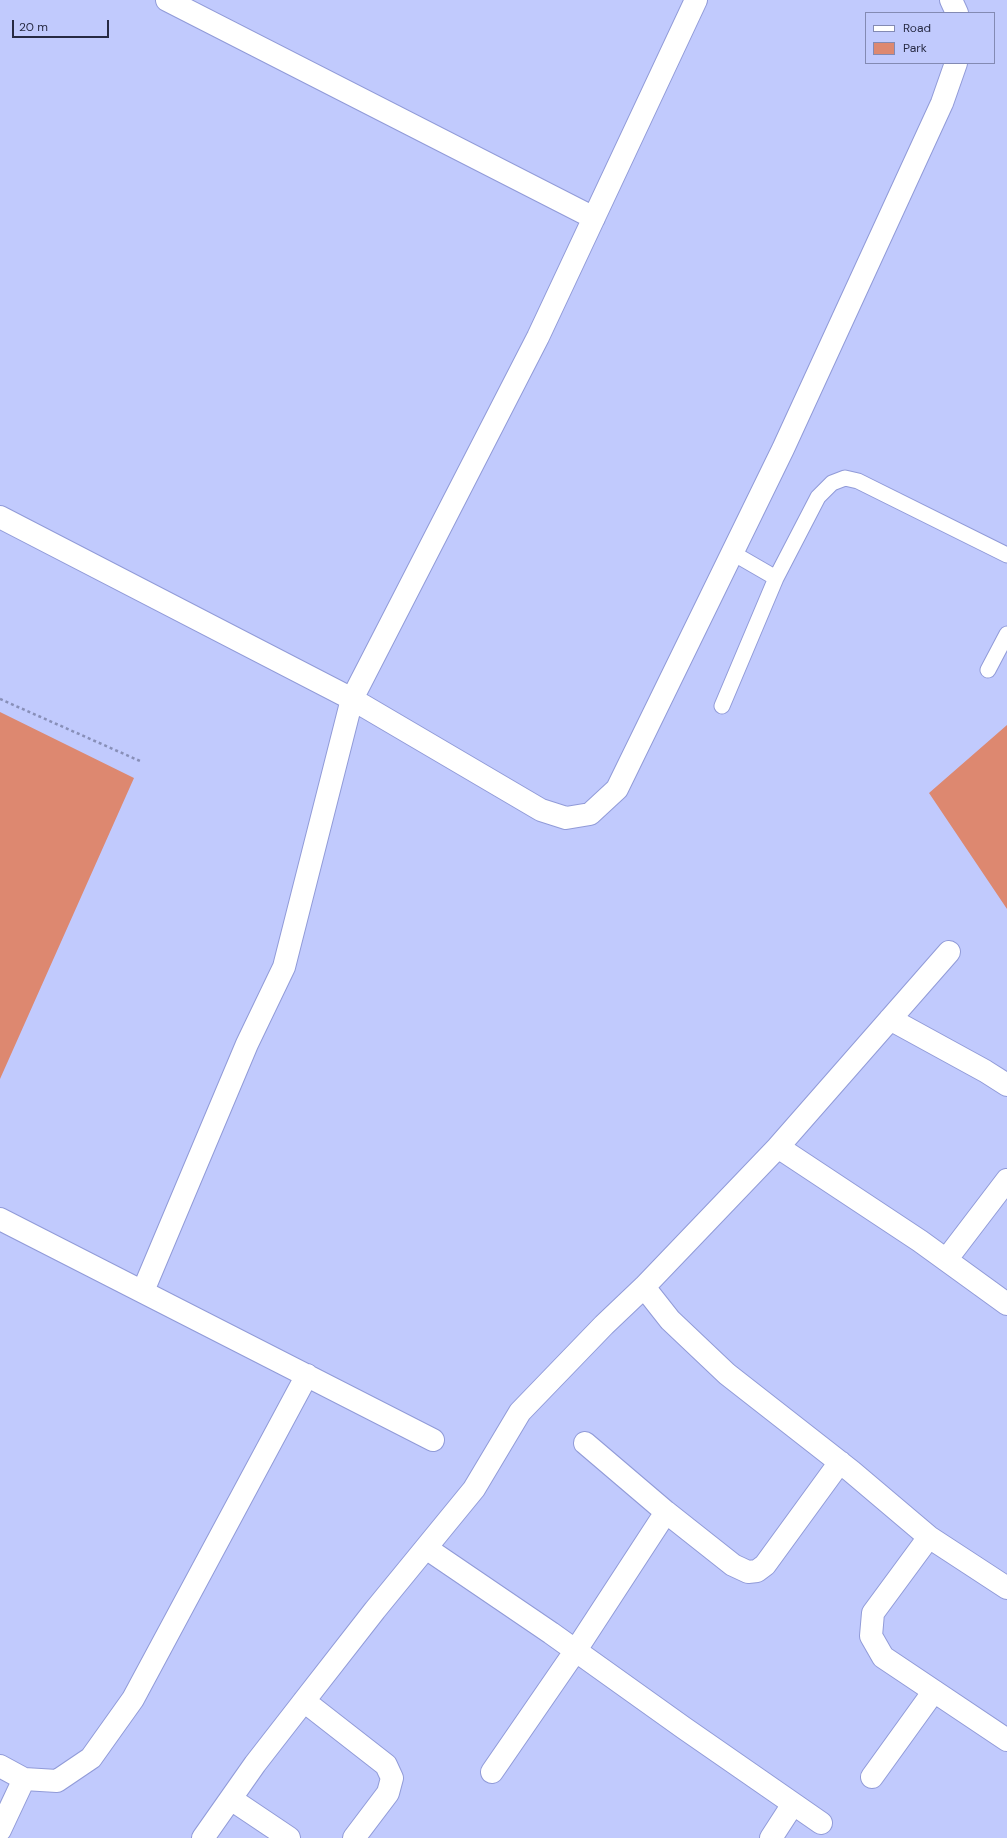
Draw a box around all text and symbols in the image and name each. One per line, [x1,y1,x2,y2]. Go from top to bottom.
scale bar [14,12,111,38]
legend [865,12,995,64]
text: 20 m [19,19,48,35]
text: Road [903,20,931,36]
text: Park [903,40,927,56]

